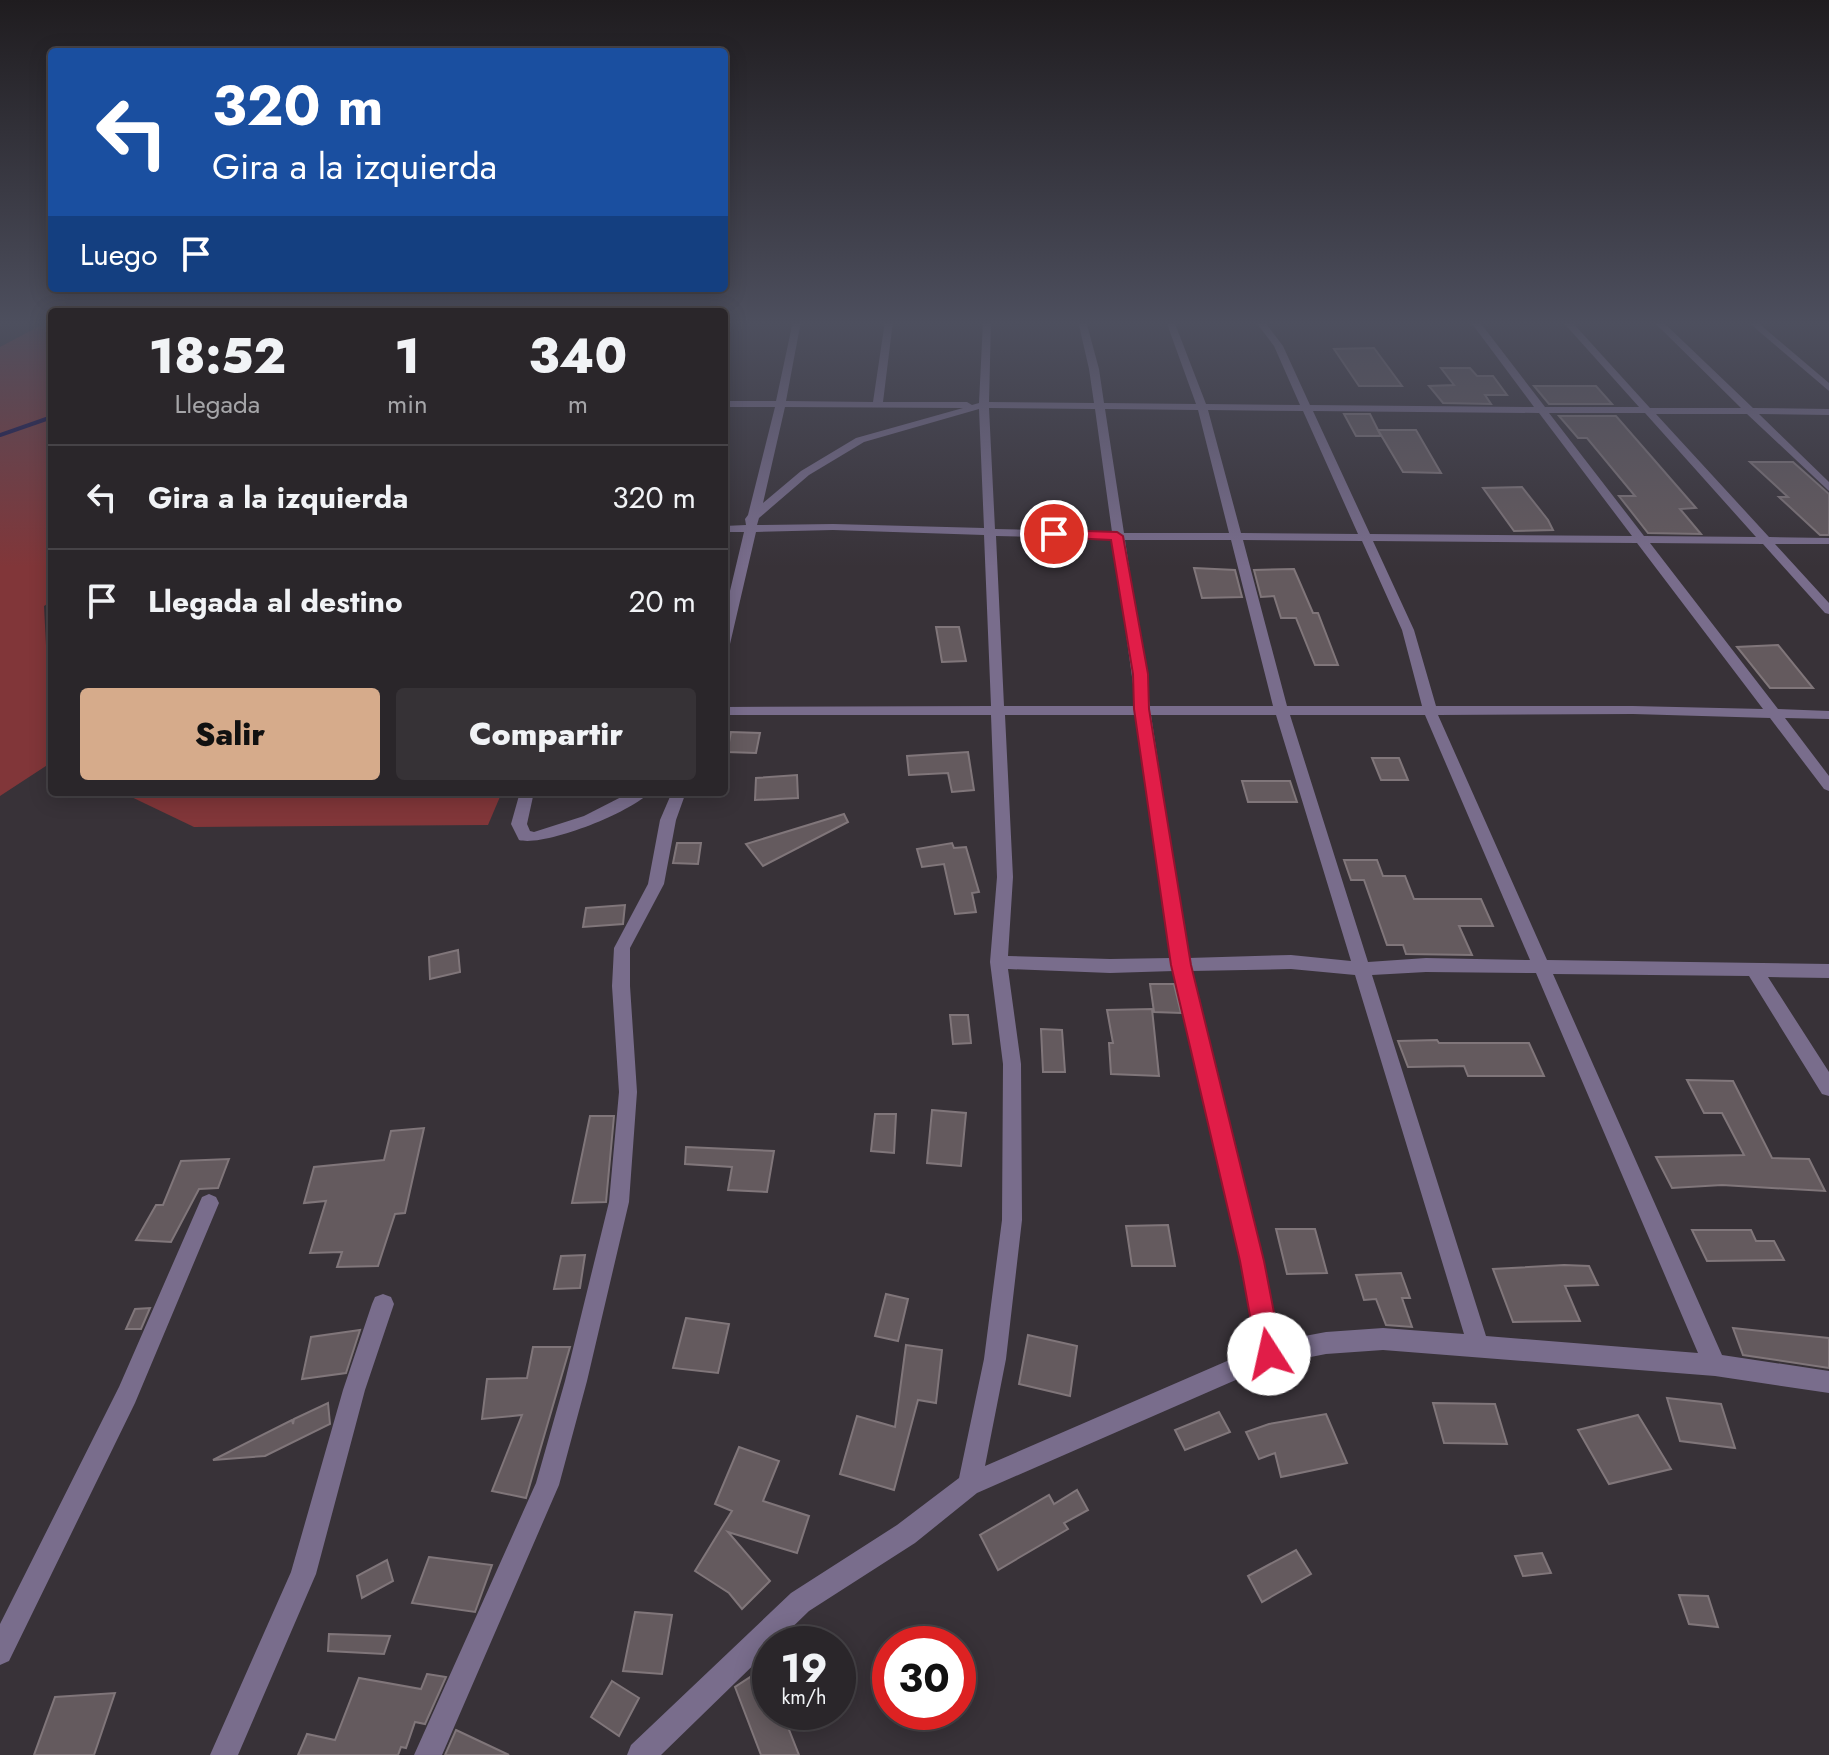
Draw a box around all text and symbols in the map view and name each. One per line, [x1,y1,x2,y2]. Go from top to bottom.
text: 320 m [212,65,383,146]
icon: left [80,80,184,184]
text: Gira a la izquierda [212,140,497,192]
icon: arrive [174,232,218,276]
text: Luego [80,233,158,276]
text: 18:52 [149,322,286,391]
text: 1 [395,322,420,391]
text: 340 [528,322,627,391]
text: Llegada [175,385,260,423]
text: min [387,385,428,423]
text: m [568,385,588,423]
icon: left [80,475,124,519]
text: Gira a la izquierda [148,476,408,519]
text: 320 m [612,476,696,519]
pin [1020,500,1088,568]
icon: arrive [1032,512,1076,556]
icon: arrive [80,579,124,623]
text: Llegada al destino [148,580,403,623]
text: 20 m [629,580,696,623]
button: Salir [80,688,380,780]
button: Compartir [396,688,696,780]
position arrow [1227,1312,1311,1396]
speed limit sign: 30 [872,1626,976,1730]
text: 19 [780,1639,828,1697]
text: km/h [781,1683,827,1712]

